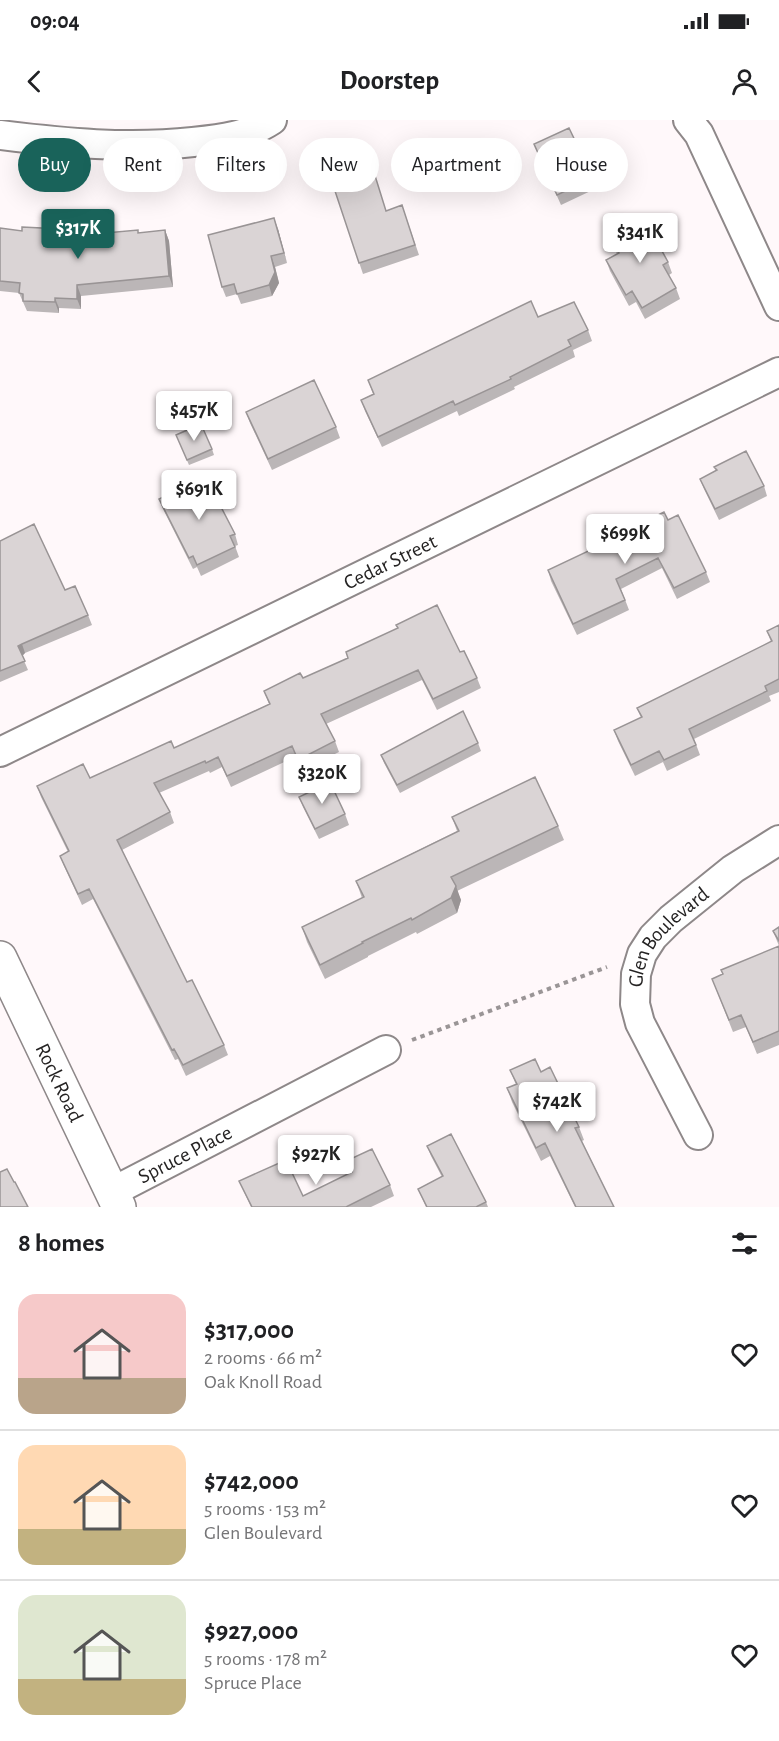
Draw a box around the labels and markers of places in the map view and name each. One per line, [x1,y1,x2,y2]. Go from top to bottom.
pin: $317K [36,209,120,260]
pin: $341K [598,213,682,264]
pin: $457K [152,391,236,442]
pin: $691K [157,470,241,521]
pin: $699K [583,514,667,565]
pin: $320K [280,754,364,805]
pin: $742K [515,1082,599,1133]
pin: $927K [274,1135,358,1186]

